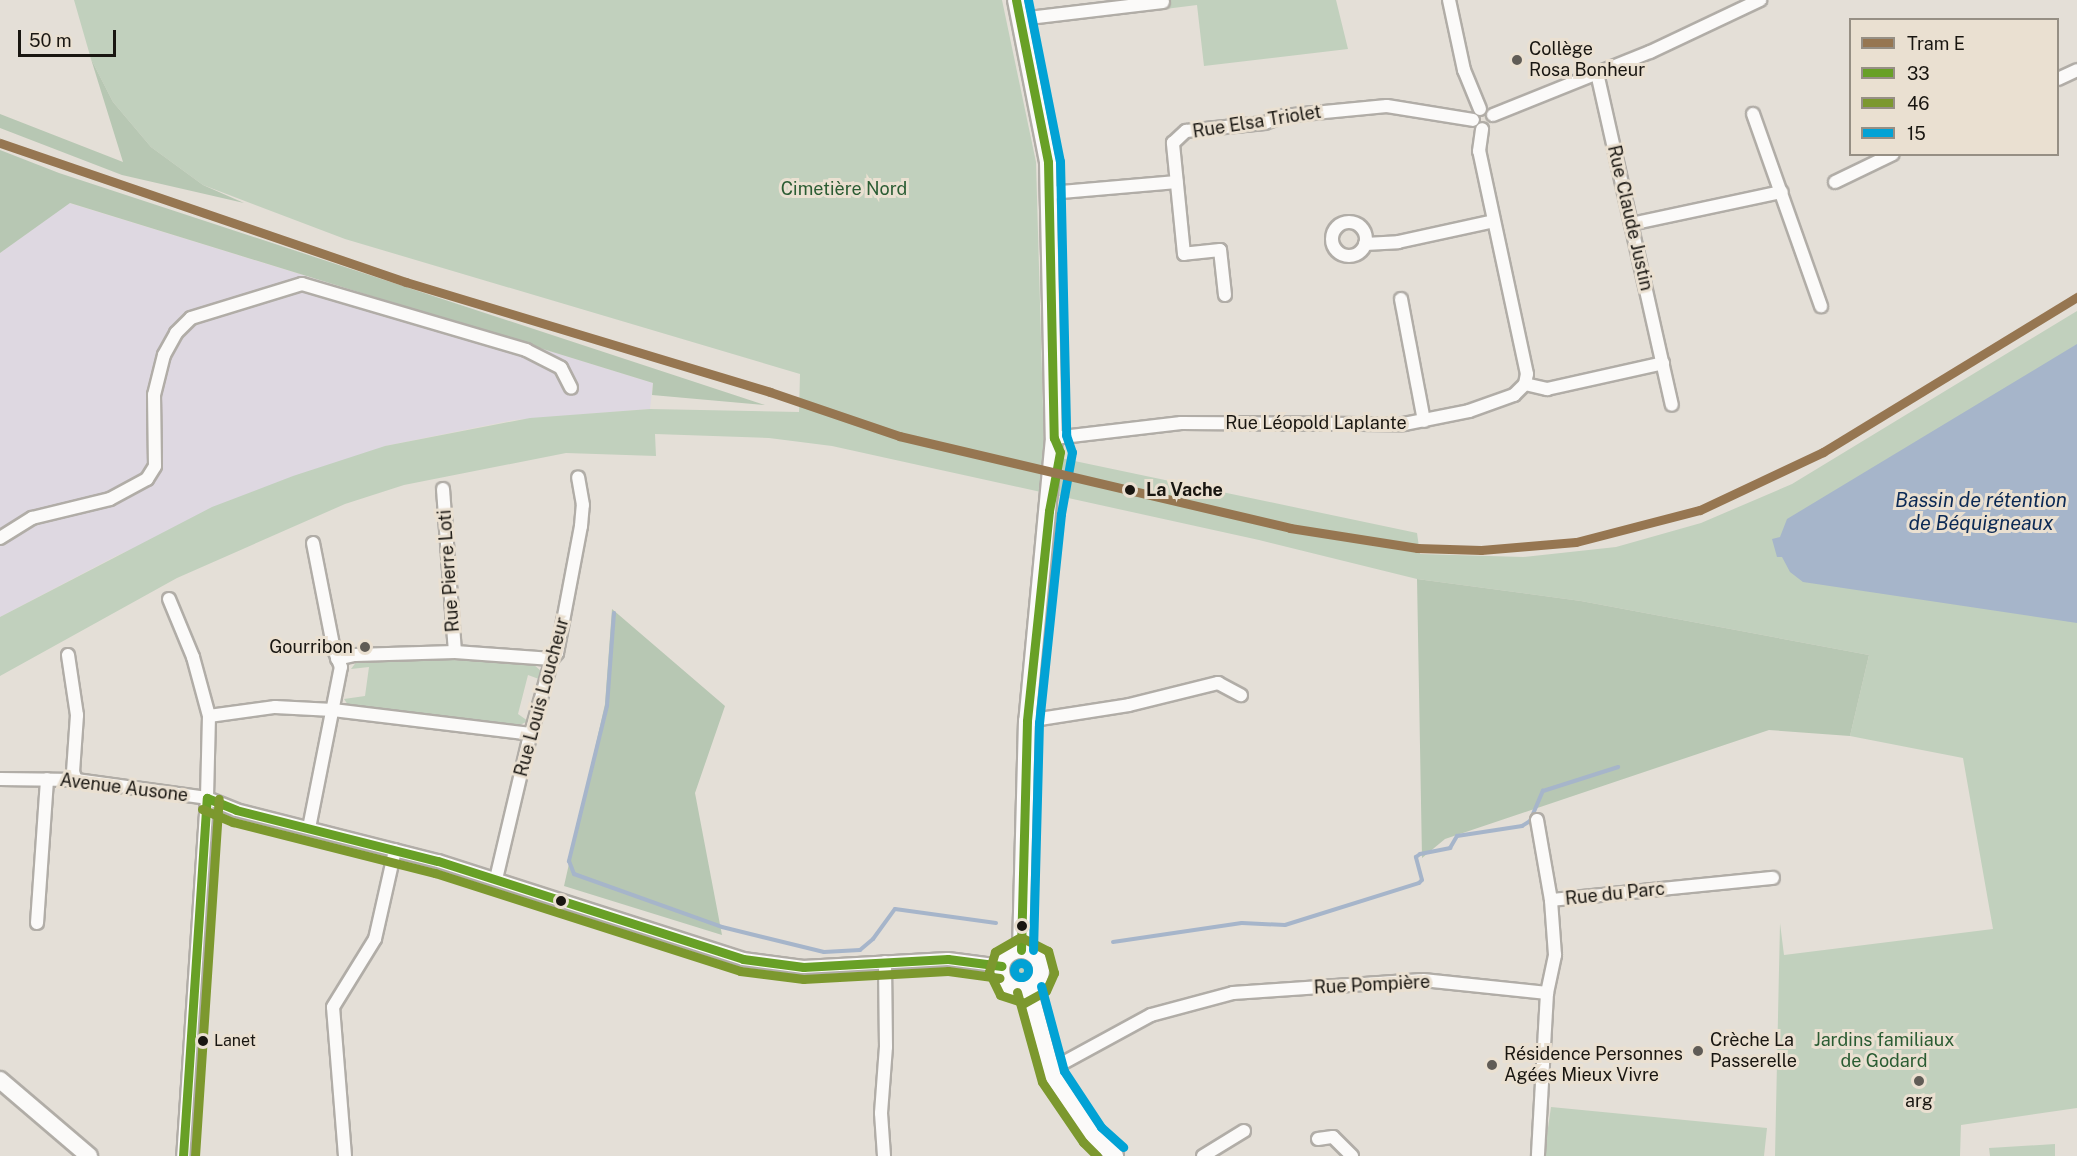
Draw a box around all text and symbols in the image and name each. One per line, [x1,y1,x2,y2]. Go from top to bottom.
scale bar [21,18,118,56]
legend [1849,18,2059,156]
text: 50 m [29,30,72,51]
text: Tram E [1907,33,1965,54]
place label: Collège Rosa Bonheur [1529,39,1645,82]
marker: Collège Rosa Bonheur [1510,53,1524,67]
text: 33 [1907,63,1930,84]
text: 46 [1907,93,1930,114]
street label: Rue Elsa Triolet [1191,101,1323,143]
text: 15 [1907,123,1926,144]
street label: Rue Claude Justin [1603,143,1657,293]
park label: Cimetière Nord [781,178,907,200]
street label: Rue Léopold Laplante [1225,412,1407,434]
marker: La Vache [1119,479,1141,501]
place label: La Vache [1146,479,1223,501]
water label: Bassin de rétention de Béquigneaux [1895,488,2067,535]
street label: Rue Pierre Loti [434,509,464,633]
street label: Rue Louis Loucheur [510,615,574,779]
place label: Gourribon [269,636,353,658]
marker: Gourribon [358,640,372,654]
street label: Avenue Ausone [59,769,189,807]
street label: Rue du Parc [1564,878,1666,910]
unlabelled marker [555,895,567,907]
unlabelled marker [1016,920,1028,932]
street label: Rue Pompière [1313,971,1431,999]
place label: Crèche La Passerelle [1710,1030,1797,1072]
park label: Jardins familiaux de Godard [1814,1030,1954,1072]
place label: Lanet [214,1031,256,1051]
marker: Lanet [197,1035,209,1047]
place label: Résidence Personnes Agées Mieux Vivre [1504,1044,1683,1086]
marker: Crèche La Passerelle [1691,1044,1705,1058]
marker: Résidence Personnes Agées Mieux Vivre [1485,1058,1499,1072]
marker: arg [1912,1074,1926,1088]
place label: arg [1905,1090,1933,1112]

